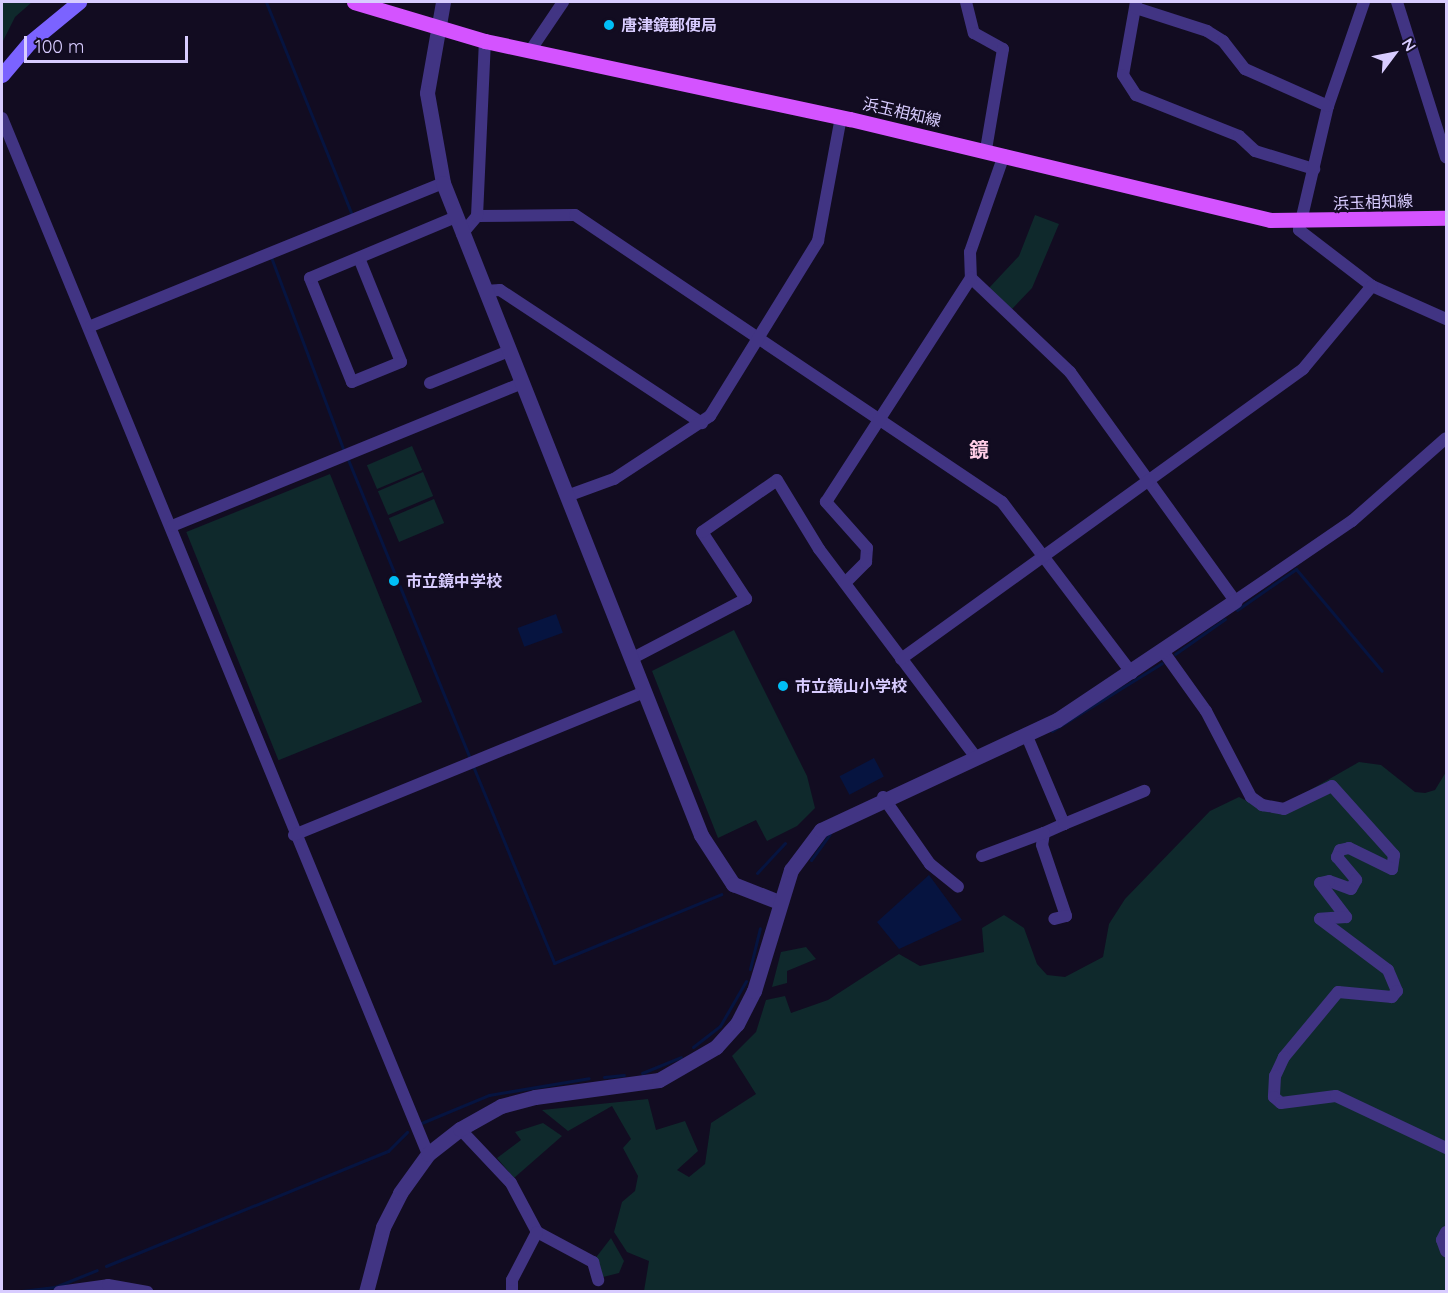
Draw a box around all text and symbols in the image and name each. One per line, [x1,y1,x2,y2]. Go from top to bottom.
place label: 唐津鏡郵便局 [621,15,717,35]
marker: 唐津鏡郵便局 [602,18,616,32]
scale bar [27,24,190,62]
north arrow [1364,24,1424,84]
text: N [1398,34,1421,55]
text: 100 m [35,35,84,58]
street label: 浜玉相知線 [861,94,943,130]
street label: 浜玉相知線 [1333,191,1413,213]
district label: 鏡 [969,437,989,461]
place label: 市立鏡中学校 [406,571,502,591]
marker: 市立鏡中学校 [387,574,401,588]
place label: 市立鏡山小学校 [795,676,907,696]
marker: 市立鏡山小学校 [776,679,790,693]

